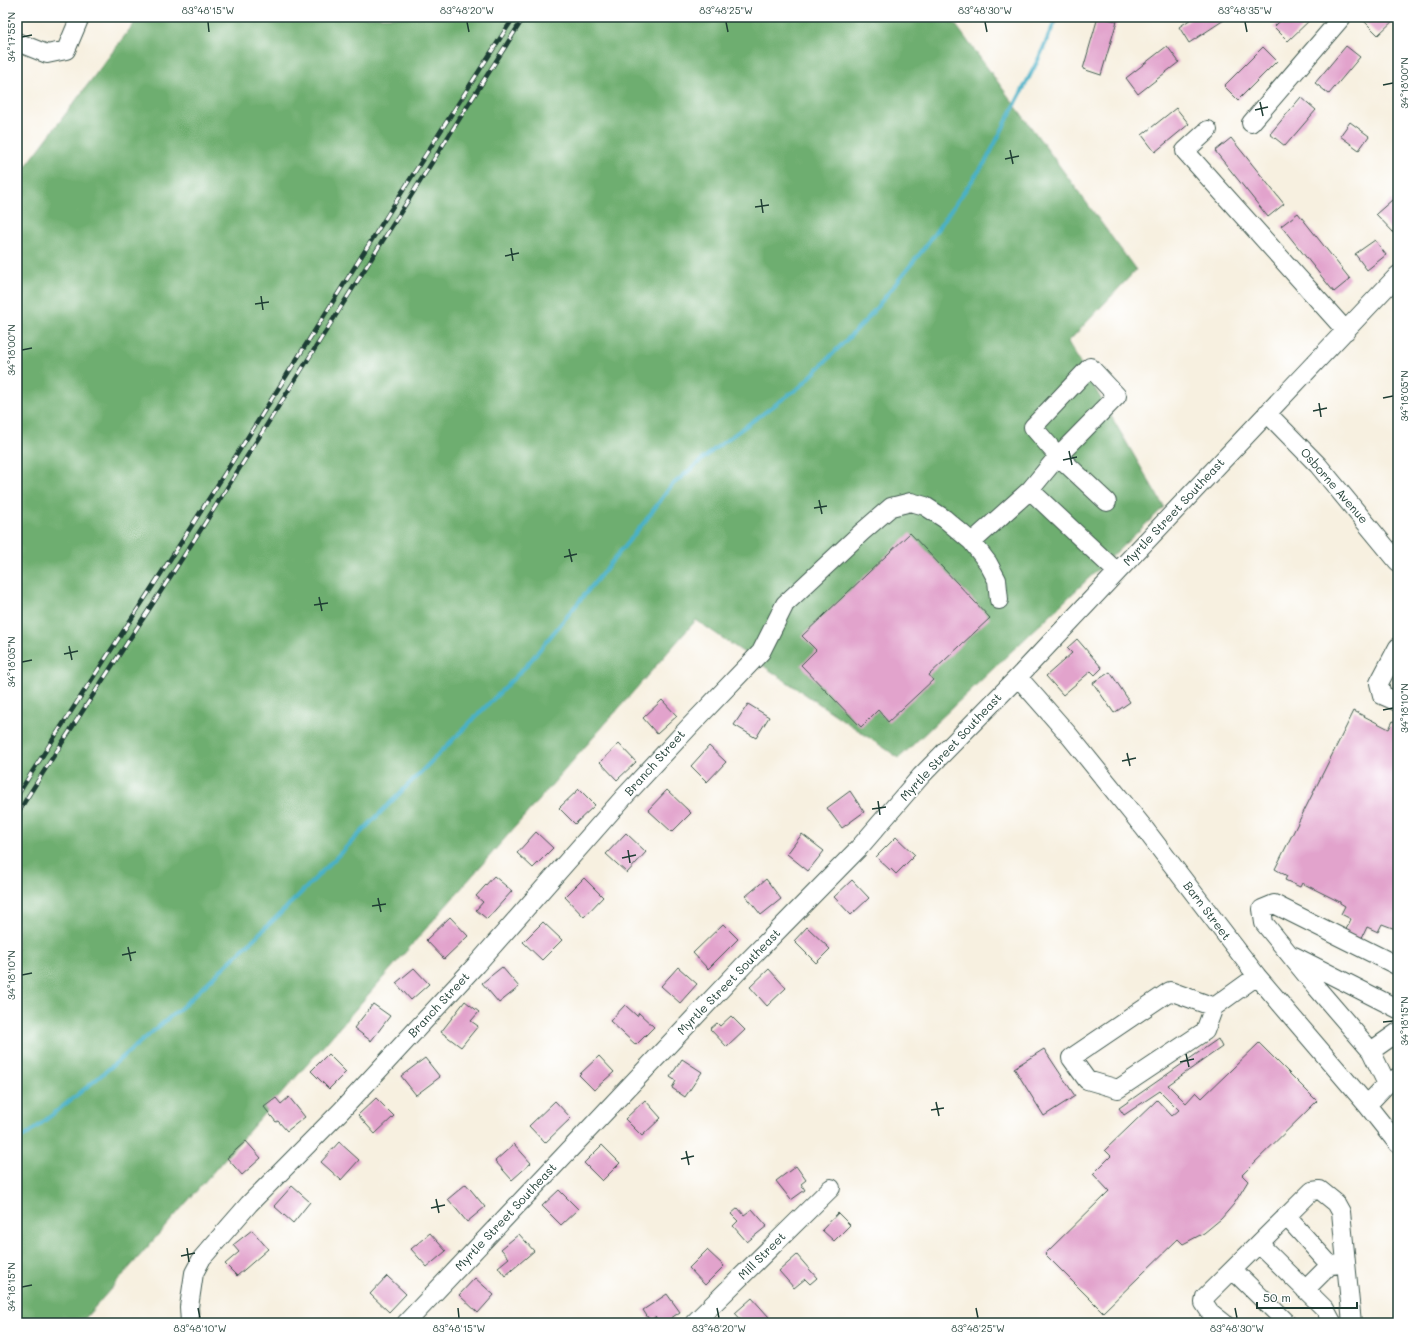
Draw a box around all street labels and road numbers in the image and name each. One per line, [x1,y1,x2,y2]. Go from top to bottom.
street label: Osborne Avenue [1297,444,1372,527]
street label: Myrtle Street Southeast [1119,454,1228,569]
street label: Myrtle Street Southeast [896,689,1005,804]
street label: Branch Street [620,726,688,799]
street label: Barn Street [1180,878,1235,943]
street label: Myrtle Street Southeast [673,925,783,1038]
street label: Branch Street [404,968,473,1040]
street label: Myrtle Street Southeast [451,1159,560,1274]
street label: Mill Street [734,1228,789,1283]

